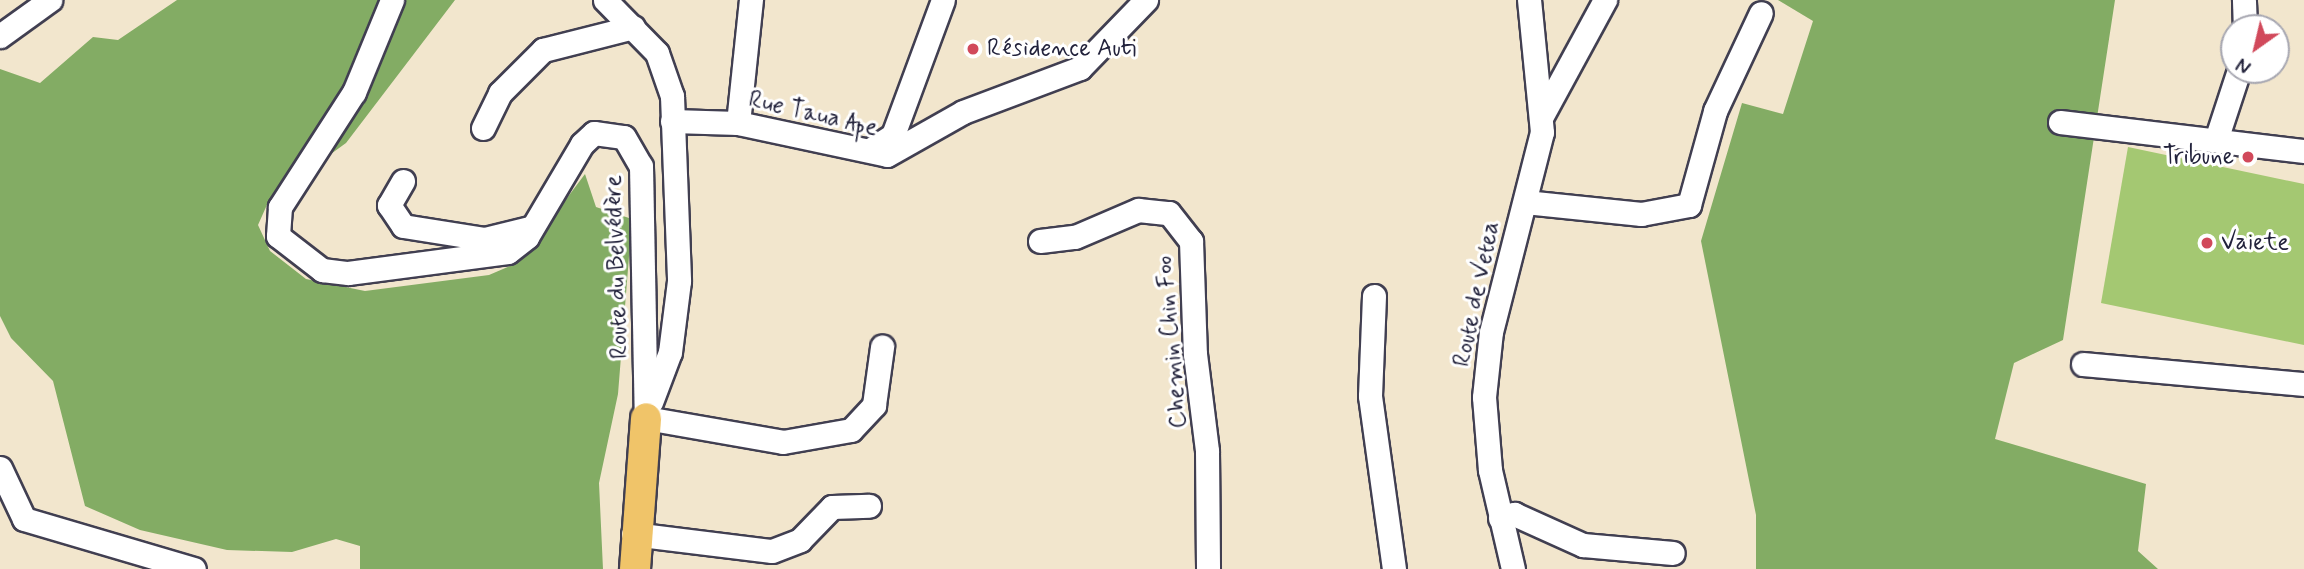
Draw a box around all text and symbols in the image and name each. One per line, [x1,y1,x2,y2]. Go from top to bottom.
north arrow [2220,14,2290,84]
place label: Résidence Auti [987,35,1136,63]
marker: Résidence Auti [965,41,981,57]
text: N [2232,51,2256,79]
street label: Rue Taua Ape [748,86,878,142]
place label: Tribune [2163,143,2234,171]
marker: Tribune [2240,149,2256,165]
street label: Route du Belvédère [599,175,635,359]
street label: Route de Vetea [1448,219,1506,369]
place label: Vaiete [2221,229,2289,257]
marker: Vaiete [2199,235,2215,251]
street label: Chemin Chin Foo [1150,249,1194,435]

